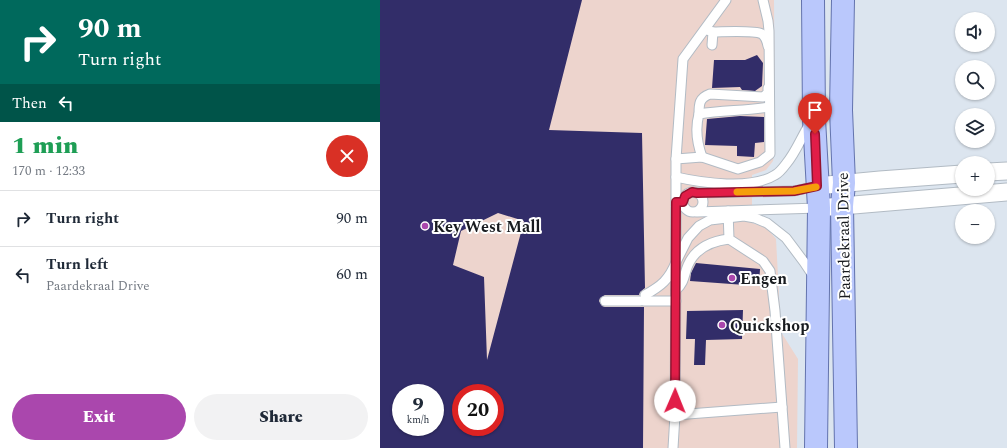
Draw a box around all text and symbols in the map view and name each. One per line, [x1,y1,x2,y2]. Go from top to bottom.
text: 90 m [78,7,142,50]
map controls [955,12,995,244]
button: sound [955,12,995,52]
icon: right [12,16,64,68]
text: Turn right [78,46,161,73]
button: search [955,60,995,100]
text: Then [12,92,47,115]
icon: left [55,92,77,114]
pin [798,93,832,134]
icon: arrive [804,99,826,121]
button: layers [955,108,995,148]
text: 1 min [12,128,78,164]
button: close [326,135,368,177]
button: + [955,156,995,196]
text: 170 m · 12:33 [12,161,85,181]
street label: Paardekraal Drive [831,172,857,300]
button: − [955,204,995,244]
text: Turn right [46,207,119,230]
text: 90 m [336,207,368,230]
icon: right [12,208,34,230]
place label: Key West Mall [433,215,541,239]
marker: Key West Mall [420,221,430,231]
text: Turn left [46,253,108,276]
text: 60 m [336,263,368,286]
icon: left [12,264,34,286]
place label: Engen [740,267,787,291]
marker: Engen [727,273,737,283]
text: Paardekraal Drive [46,276,150,296]
place label: Quickshop [730,314,810,338]
marker: Quickshop [717,320,727,330]
position arrow [654,380,696,422]
speed limit sign: 20 [452,384,504,436]
text: 9 [412,390,424,420]
button: Exit [12,394,186,440]
button: Share [194,394,368,440]
text: km/h [407,412,429,428]

